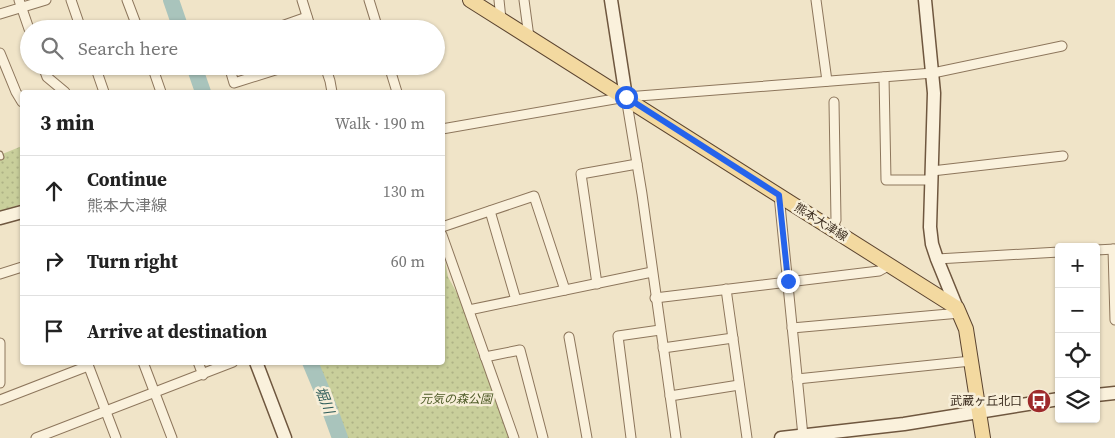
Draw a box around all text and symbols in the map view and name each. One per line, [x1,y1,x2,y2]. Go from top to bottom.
search box [20,20,445,75]
icon: search [38,34,66,62]
text: Search here [78,35,178,61]
route start [615,86,638,109]
text: 3 min [40,108,95,137]
text: Walk · 190 m [335,112,425,134]
text: Continue [87,166,167,192]
icon: ahead [40,177,68,205]
text: 130 m [383,180,425,202]
text: 熊本大津線 [87,194,167,216]
street label: 熊本大津線 [791,199,851,245]
map controls [1055,243,1100,423]
button: + [1055,243,1100,288]
icon: right [40,247,68,275]
text: Turn right [87,248,178,274]
text: 60 m [391,250,425,272]
route end [777,270,800,293]
button: − [1055,288,1100,333]
icon: arrive [40,317,68,345]
text: Arrive at destination [87,318,267,344]
button: locate [1055,333,1100,378]
button: layers [1055,378,1100,423]
water label: 堀川 [311,383,340,419]
bus stop icon: 武蔵ヶ丘北口 [1026,388,1052,414]
park label: 元気の森公園 [420,391,494,407]
place label: 武蔵ヶ丘北口 [950,393,1022,409]

